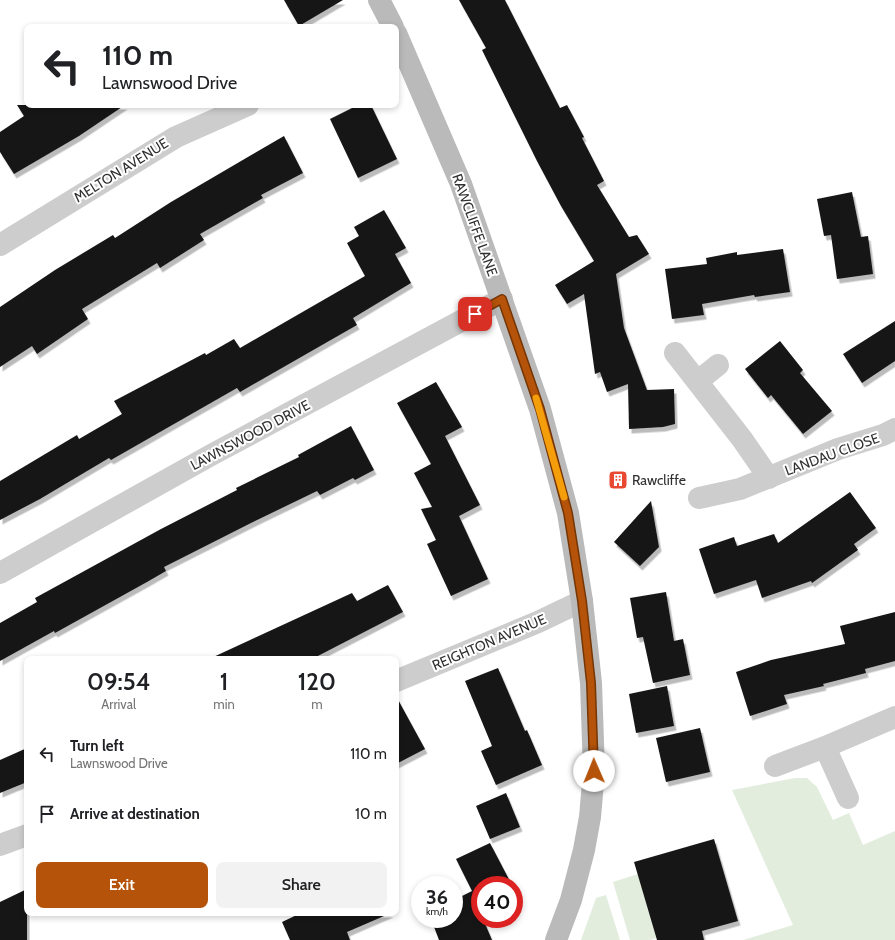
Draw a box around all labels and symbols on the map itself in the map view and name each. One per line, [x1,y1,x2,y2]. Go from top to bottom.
street label: MELTON AVENUE [70,134,172,206]
street label: RAWCLIFFE LANE [448,171,502,279]
pin [458,297,492,331]
street label: LAWNSWOOD DRIVE [187,396,313,474]
street label: LANDAU CLOSE [782,428,882,479]
building icon: Rawcliffe [607,469,629,491]
place label: Rawcliffe [632,471,686,489]
street label: REIGHTON AVENUE [429,610,549,674]
position arrow [573,750,615,792]
speed limit sign: 40 [471,876,523,928]

